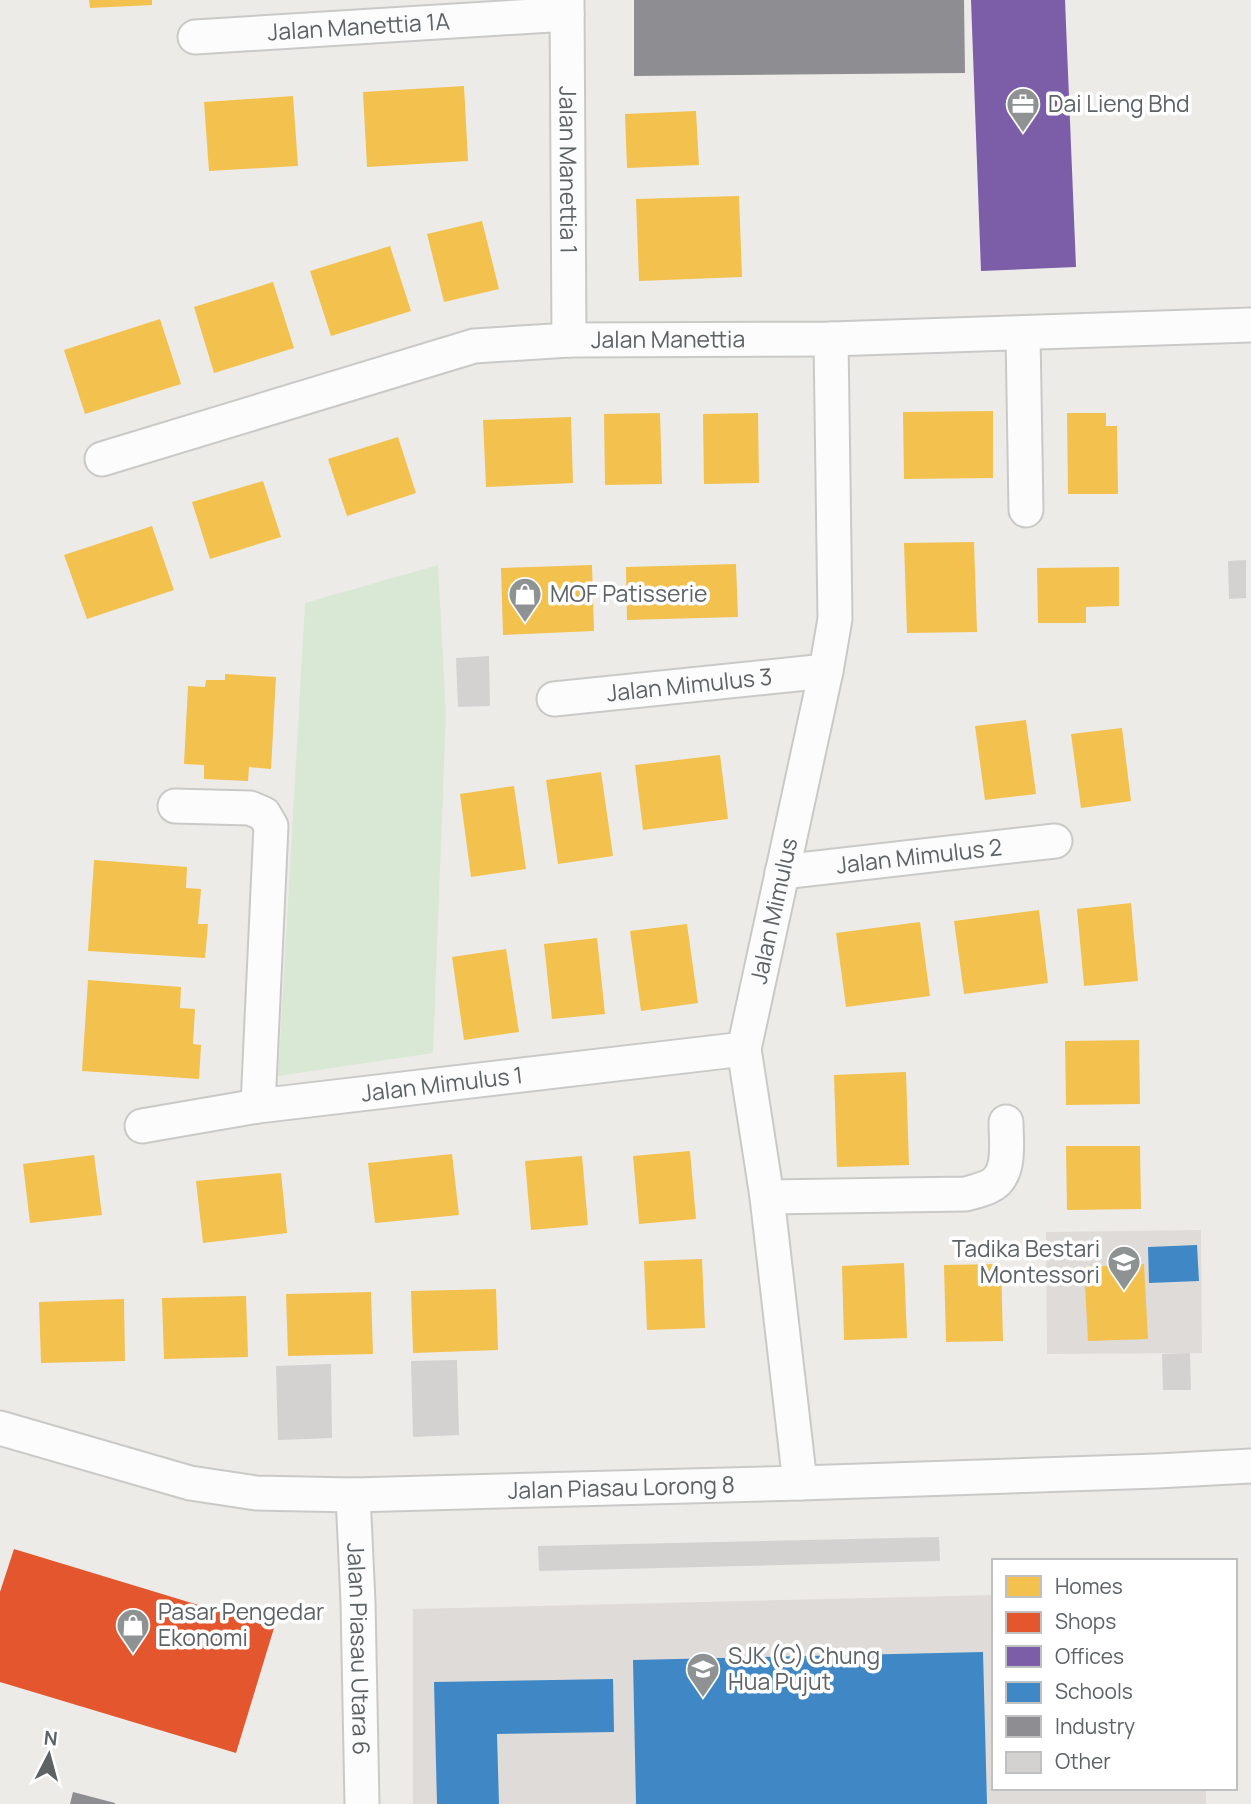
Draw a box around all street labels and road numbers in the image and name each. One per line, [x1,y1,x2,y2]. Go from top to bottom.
street label: Jalan Manettia 1A [267,4,451,47]
street label: Jalan Manettia 1 [553,86,585,254]
street label: Jalan Manettia [591,322,745,355]
street label: Jalan Mimulus 3 [605,660,774,709]
street label: Jalan Mimulus 2 [834,830,1004,881]
street label: Jalan Mimulus [742,835,804,987]
street label: Jalan Mimulus 1 [359,1058,524,1109]
street label: Jalan Piasau Lorong 8 [507,1468,735,1506]
street label: Jalan Piasau Utara 6 [340,1542,378,1756]

